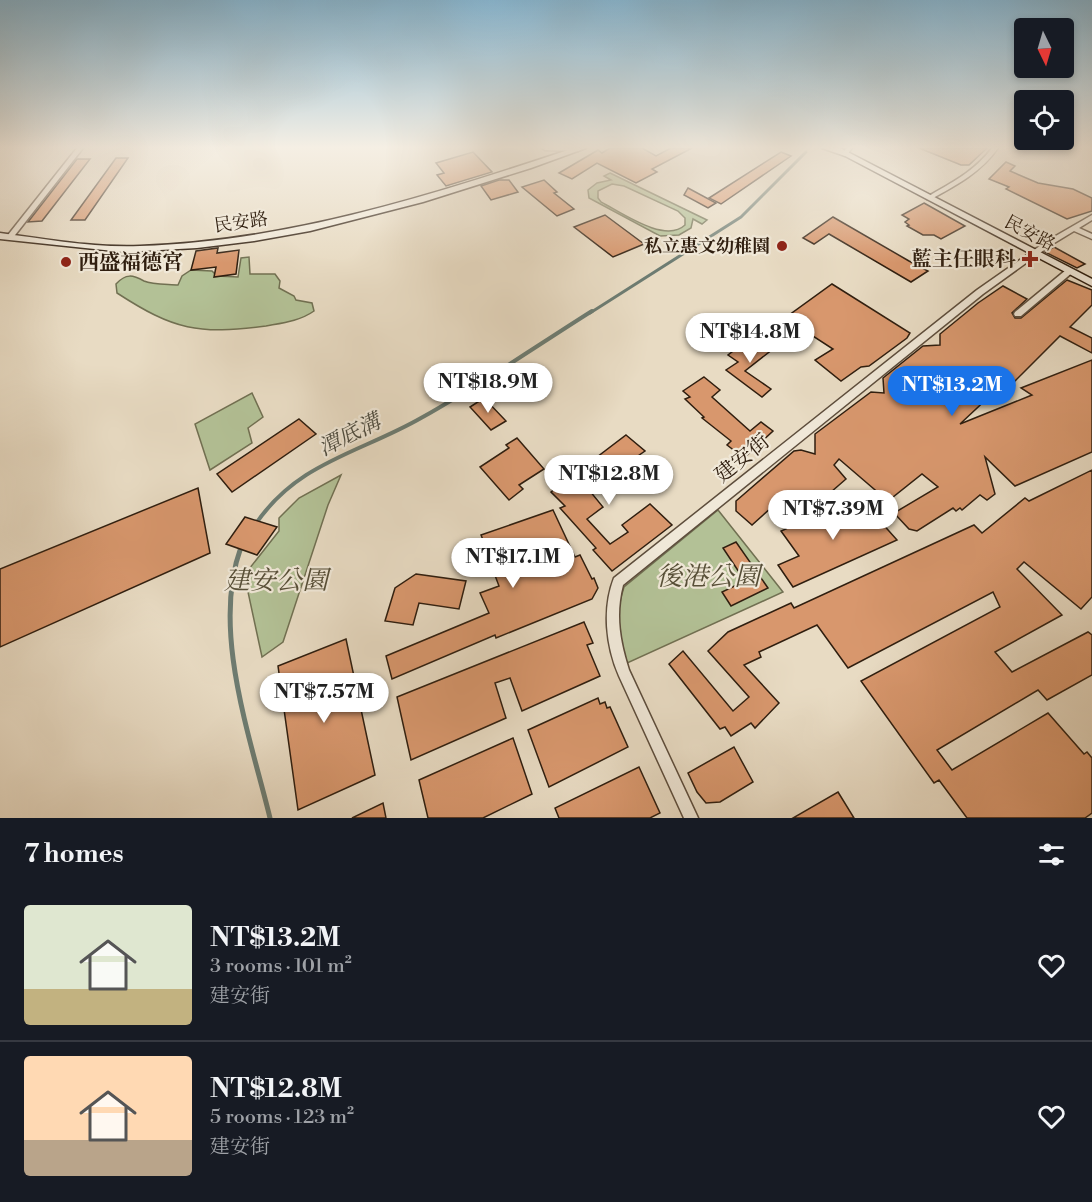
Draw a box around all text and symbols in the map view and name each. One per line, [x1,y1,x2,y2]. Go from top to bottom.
north arrow [1014,18,1074,78]
map controls [1014,18,1074,150]
button: locate [1014,90,1074,150]
street label: 民安路 [213,207,269,238]
street label: 民安路 [1001,211,1059,256]
place label: 私立惠文幼稚園 [644,235,770,258]
marker: 私立惠文幼稚園 [775,239,789,253]
place label: 藍主任眼科 [911,247,1016,273]
place label: 西盛福德宮 [78,250,183,276]
marker: 藍主任眼科 [1021,250,1039,268]
marker: 西盛福德宮 [59,255,73,269]
pin: NT$14.8M [688,313,812,364]
text: NT$14.8M [699,320,801,345]
pin: NT$18.9M [426,363,550,414]
pin: NT$13.2M [890,366,1014,417]
text: NT$18.9M [438,370,538,395]
text: NT$13.2M [902,373,1002,398]
water label: 潭底溝 [314,407,388,462]
street label: 建安街 [710,429,775,489]
pin: NT$12.8M [547,455,671,506]
text: NT$12.8M [558,462,660,487]
pin: NT$7.39M [771,490,895,541]
text: NT$7.39M [782,497,884,522]
pin: NT$17.1M [451,538,575,589]
text: NT$17.1M [465,545,561,570]
park label: 後港公園 [656,561,764,593]
park label: 建安公園 [224,565,332,597]
pin: NT$7.57M [262,673,386,724]
text: NT$7.57M [274,680,374,705]
text: 7 homes [24,838,124,870]
icon: filters [1035,838,1068,871]
text: NT$13.2M [210,922,340,954]
icon: home [72,929,144,1001]
icon: heart [1035,949,1068,982]
text: 3 rooms · 101 m² [210,954,352,979]
text: 建安街 [210,984,270,1009]
text: NT$12.8M [210,1073,342,1105]
icon: home [72,1080,144,1152]
icon: heart [1035,1100,1068,1133]
text: 5 rooms · 123 m² [210,1105,354,1130]
text: 建安街 [210,1135,270,1160]

